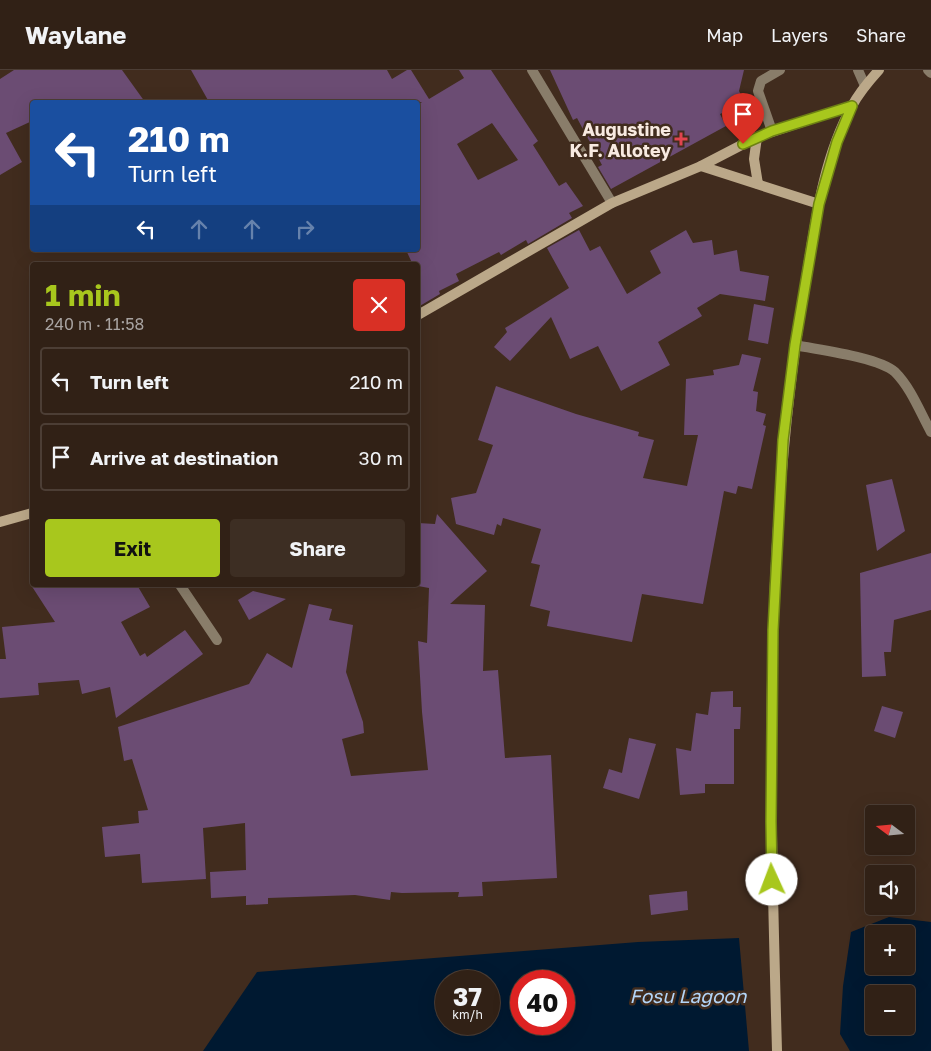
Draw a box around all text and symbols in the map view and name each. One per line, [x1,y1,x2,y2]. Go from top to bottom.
text: Waylane [25,20,126,49]
text: Map [706,24,743,46]
text: Layers [771,24,828,46]
text: Share [856,24,906,46]
pin [722,93,764,144]
icon: arrive [729,100,757,128]
text: 210 m [128,118,230,160]
place label: Augustine K.F. Allotey [570,118,671,161]
icon: left [45,120,110,185]
marker: Augustine K.F. Allotey [675,133,687,145]
text: Turn left [128,160,217,187]
icon: left [132,215,160,243]
icon: ahead [185,215,213,243]
icon: ahead [238,215,266,243]
icon: right [291,215,319,243]
text: 1 min [45,277,121,313]
button: close [353,279,405,331]
text: 240 m · 11:58 [45,314,144,334]
icon: left [47,367,75,395]
text: Turn left [90,370,169,393]
text: 210 m [349,370,403,393]
icon: arrive [47,443,75,471]
text: Arrive at destination [90,446,278,469]
text: 30 m [359,446,403,469]
button: Exit [45,519,220,577]
button: Share [230,519,405,577]
north arrow [865,805,915,855]
map controls [865,805,915,1035]
position arrow [745,853,797,905]
button: sound [865,865,915,915]
button: + [865,925,915,975]
speed limit sign: 40 [510,970,575,1035]
text: 37 [453,981,482,1012]
water label: Fosu Lagoon [630,984,748,1007]
button: − [865,985,915,1035]
text: km/h [452,1007,483,1022]

